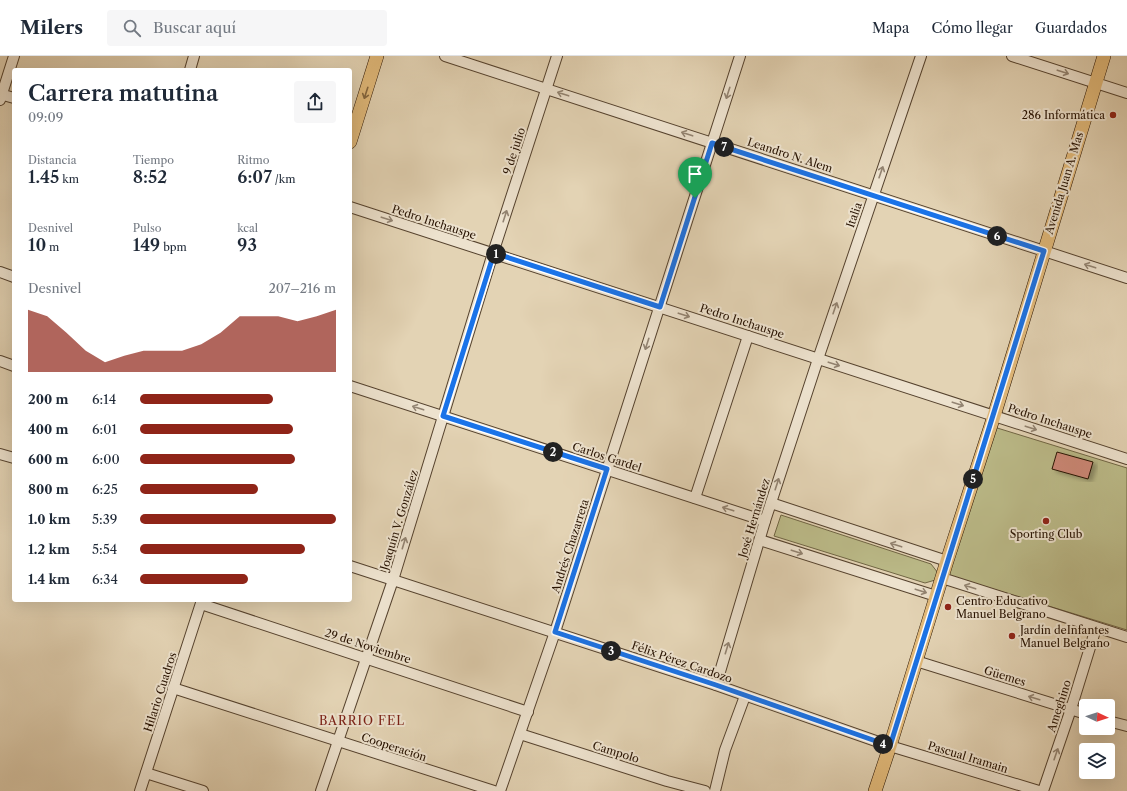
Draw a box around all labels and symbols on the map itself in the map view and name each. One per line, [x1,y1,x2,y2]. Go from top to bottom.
one-way arrow [1056,69,1069,76]
one-way arrow [361,87,369,99]
one-way arrow [724,87,732,99]
one-way arrow [557,90,570,97]
place label: 286 Informática [1022,108,1105,122]
marker: 286 Informática [1108,110,1118,120]
street label: 9 de julio [500,126,528,176]
one-way arrow [681,130,693,138]
street label: Avenida Juan A. Mas [1041,130,1086,237]
street label: Leandro N. Alem [746,135,835,176]
pin: 7 [714,137,734,157]
pin [678,157,712,198]
one-way arrow [878,167,886,179]
street label: Italia [843,200,865,230]
street label: Pedro Inchauspe [390,202,478,242]
one-way arrow [502,210,509,223]
one-way arrow [380,216,393,223]
pin: 6 [987,226,1007,246]
pin: 1 [486,244,506,264]
one-way arrow [1084,261,1096,269]
street label: Pedro Inchauspe [698,301,786,341]
one-way arrow [832,302,839,315]
one-way arrow [677,312,690,319]
one-way arrow [643,338,651,350]
one-way arrow [828,361,841,368]
one-way arrow [951,401,964,408]
street label: Pedro Inchauspe [1006,401,1094,441]
one-way arrow [412,404,425,411]
one-way arrow [1025,424,1037,432]
street label: Carlos Gardel [571,439,644,475]
pin: 2 [543,442,563,462]
street label: Joaquín V. González [376,468,421,574]
pin: 5 [963,469,983,489]
street label: José Hernández [735,476,773,561]
one-way arrow [774,478,782,490]
street label: Andrés Chazarreta [548,497,592,596]
one-way arrow [722,505,735,512]
marker: Sporting Club [1041,516,1051,526]
place label: Sporting Club [1010,527,1083,541]
one-way arrow [401,536,408,549]
one-way arrow [891,540,903,548]
one-way arrow [790,549,803,556]
one-way arrow [964,583,977,590]
one-way arrow [914,588,927,595]
place label: Centro Educativo Manuel Belgrano [956,594,1048,621]
marker: Centro Educativo Manuel Belgrano [943,602,953,612]
place label: Jardín deInfantes Manuel Belgrano [1018,623,1110,650]
street label: 29 de Noviembre [323,625,413,667]
marker: Jardín deInfantes Manuel Belgrano [1007,631,1017,641]
street label: Félix Pérez Cardozo [630,638,734,686]
pin: 3 [601,641,621,661]
one-way arrow [724,642,731,655]
street label: Hilario Cuadros [140,650,180,734]
street label: Güemes [982,663,1028,689]
street label: Ameghino [1044,678,1074,735]
one-way arrow [1028,693,1040,701]
north arrow [1079,699,1115,735]
district label: BARRIO FEL [319,713,405,728]
street label: Cooperación [359,730,429,764]
pin: 4 [873,734,893,754]
street label: Campolo [591,738,641,766]
street label: Pascual Iramain [926,738,1010,776]
one-way arrow [1053,748,1060,761]

